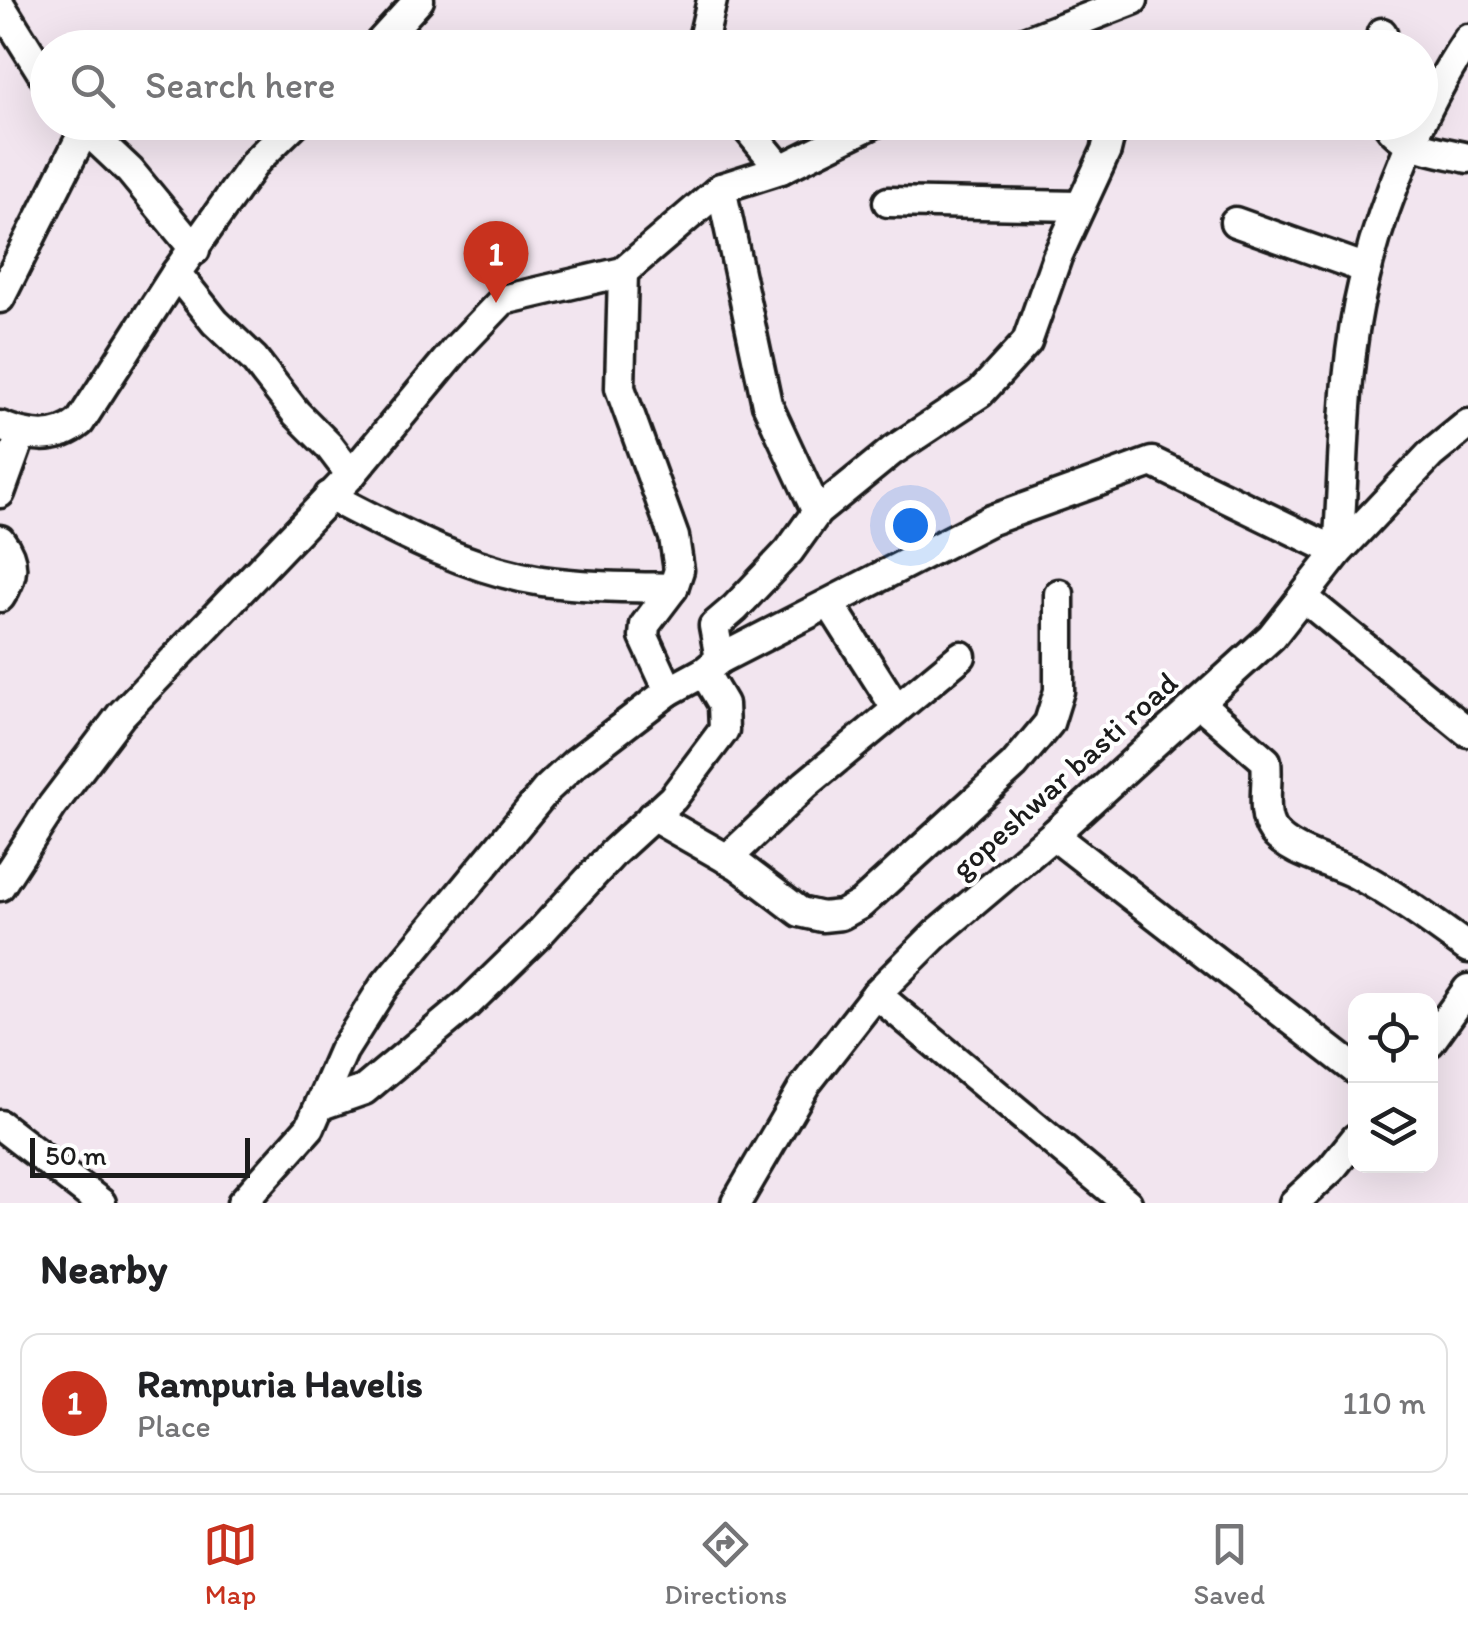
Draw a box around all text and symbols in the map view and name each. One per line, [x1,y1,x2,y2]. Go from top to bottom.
search box [30,30,1438,140]
icon: search [65,58,120,113]
text: Search here [145,62,336,108]
pin: 1 [464,220,528,303]
your location [885,500,936,551]
street label: gopeshwar basti road [943,663,1185,887]
map controls [1348,993,1438,1173]
button: locate [1348,993,1438,1083]
button: layers [1348,1083,1438,1173]
scale bar [30,1133,250,1178]
text: 50 m [45,1138,107,1172]
text: Nearby [40,1243,167,1294]
text: Rampuria Havelis [137,1361,423,1407]
text: 1 [67,1384,82,1422]
text: 110 m [1342,1384,1426,1422]
text: Place [137,1407,211,1445]
tab: Map [203,1517,258,1611]
tab: Directions [664,1517,787,1611]
tab: Saved [1193,1517,1265,1611]

